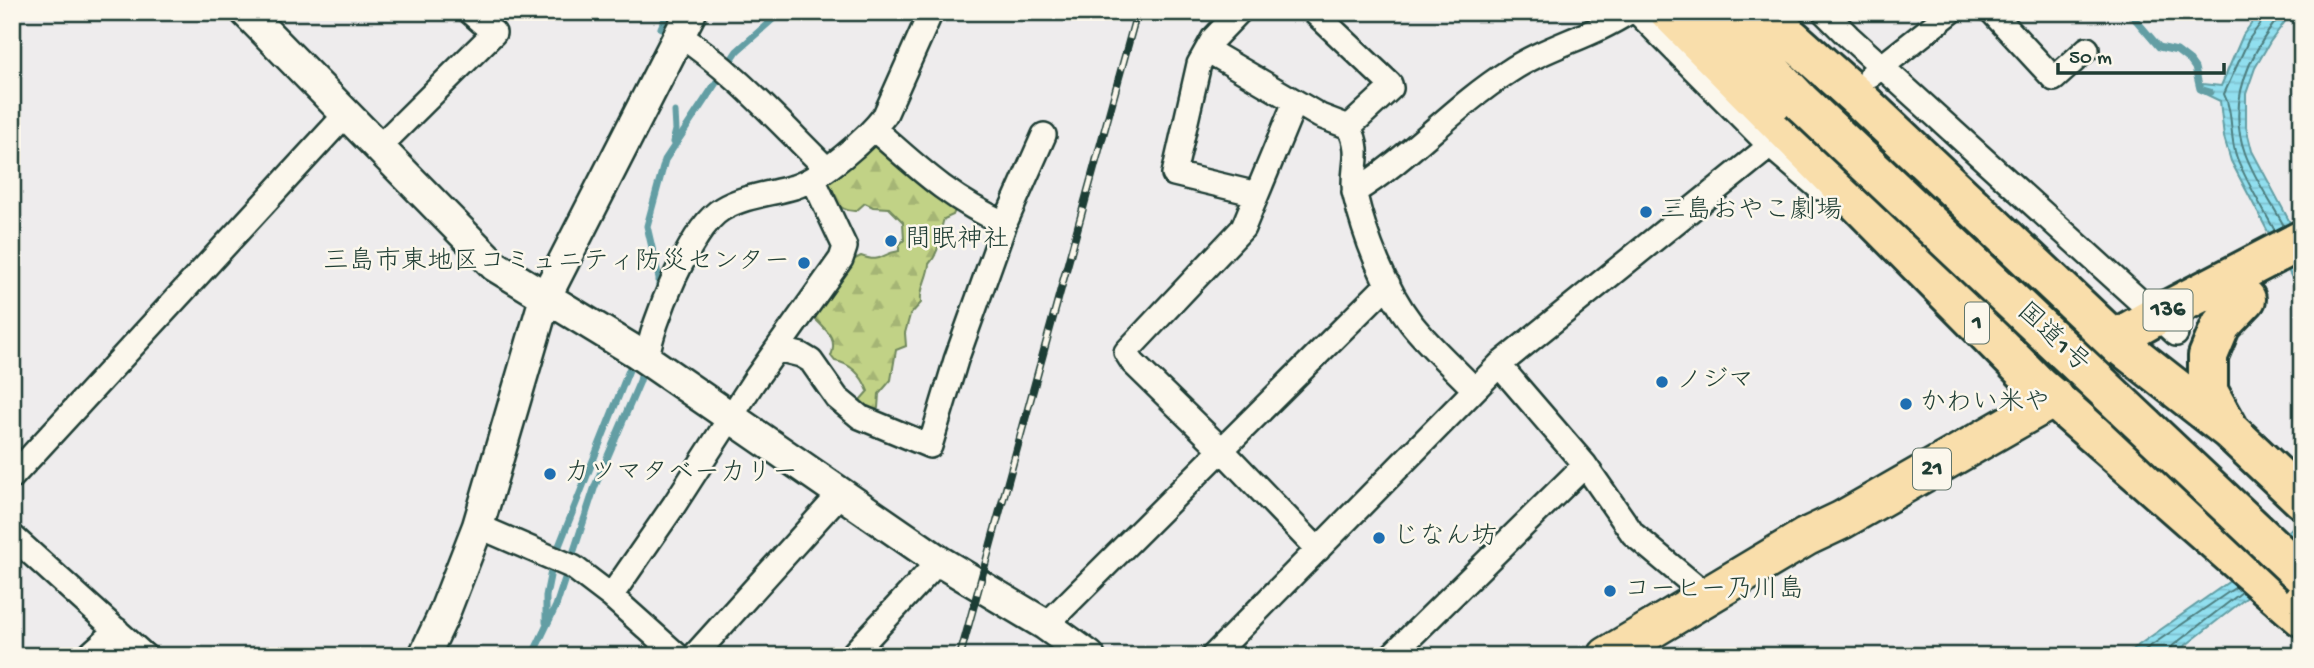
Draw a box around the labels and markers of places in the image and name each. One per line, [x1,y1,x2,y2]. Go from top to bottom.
place label: 三島おやこ劇場 [1660,195,1842,228]
marker: 三島おやこ劇場 [1638,204,1654,220]
place label: 間眠神社 [905,225,1009,257]
marker: 間眠神社 [883,233,899,249]
place label: 三島市東地区コミュニティ防災センター [323,246,790,279]
marker: 三島市東地区コミュニティ防災センター [796,255,812,271]
place label: ノジマ [1676,367,1754,398]
marker: ノジマ [1654,374,1670,390]
place label: かわい米や [1920,388,2050,420]
marker: かわい米や [1898,396,1914,412]
place label: カツマタベーカリー [564,459,798,490]
marker: カツマタベーカリー [542,466,558,482]
place label: じなん坊 [1393,523,1497,554]
marker: じなん坊 [1371,530,1387,546]
place label: コーヒー乃川島 [1624,574,1804,607]
marker: コーヒー乃川島 [1602,583,1618,599]

